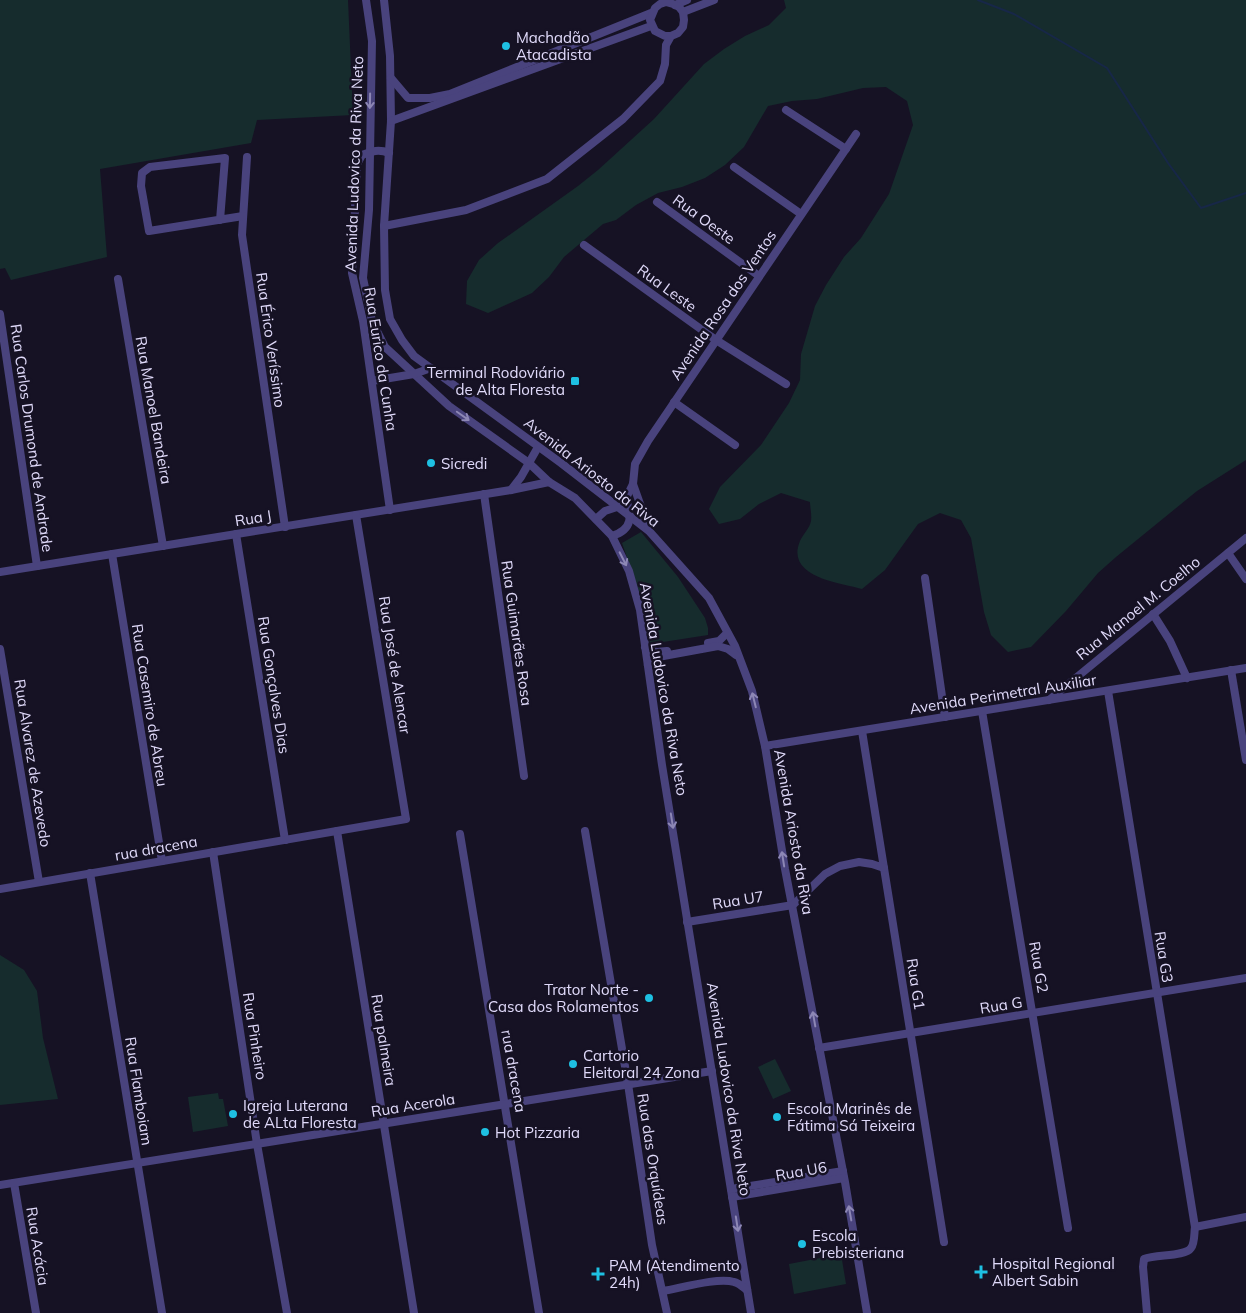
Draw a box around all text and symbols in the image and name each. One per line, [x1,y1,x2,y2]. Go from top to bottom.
place label: Machadão Atacadista [516,28,592,64]
marker: Machadão Atacadista [500,40,512,52]
street label: Avenida Ludovico da Riva Neto [341,56,367,272]
one-way arrow [366,93,375,109]
street label: Rua Oeste [669,190,739,248]
street label: Avenida Rosa dos Ventos [666,226,780,384]
street label: Rua Leste [634,260,700,316]
street label: Rua Érico Veríssimo [252,271,290,409]
street label: Rua Eurico da Cunha [360,286,402,432]
street label: Rua Carlos Drumond de Andrade [7,323,57,553]
street label: Rua Manoel Bandeira [132,335,176,485]
place label: Terminal Rodoviário de Alta Floresta [427,363,565,399]
marker: Terminal Rodoviário de Alta Floresta [569,375,581,387]
one-way arrow [456,411,470,421]
street label: Avenida Ariosto da Riva [520,413,664,531]
place label: Sicredi [441,454,487,473]
marker: Sicredi [425,457,437,469]
street label: Rua J [233,506,273,530]
one-way arrow [619,551,628,566]
street label: Rua Manoel M. Coelho [1072,552,1204,664]
street label: Rua Guimarães Rosa [497,559,537,707]
street label: Avenida Ludovico da Riva Neto [636,581,692,797]
street label: Rua José de Alencar [375,595,415,736]
street label: Rua Gonçalves Dias [254,615,294,755]
street label: Rua Casemiro de Abreu [128,622,172,788]
street label: Avenida Perimetral Auxiliar [908,670,1098,718]
street label: Rua Alvarez de Azevedo [10,678,56,848]
one-way arrow [749,692,758,708]
street label: Avenida Ariosto da Riva [770,748,818,916]
one-way arrow [667,813,677,829]
street label: rua dracena [113,831,199,865]
one-way arrow [778,852,788,868]
street label: Rua U7 [711,887,765,913]
street label: Rua G3 [1151,930,1177,984]
street label: Rua G2 [1025,940,1053,994]
street label: Rua G1 [903,957,929,1011]
place label: Trator Norte - Casa dos Rolamentos [488,980,639,1016]
street label: Avenida Ludovico da Riva Neto [703,981,755,1197]
street label: Rua Pinheiro [239,991,271,1081]
marker: Trator Norte - Casa dos Rolamentos [643,992,655,1004]
street label: Rua G [978,992,1024,1018]
street label: Rua palmeira [367,993,401,1087]
one-way arrow [809,1011,818,1027]
street label: rua dracena [497,1028,531,1114]
street label: Rua Flamboiam [121,1035,157,1147]
place label: Cartorio Eleitoral 24 Zona [583,1046,700,1082]
marker: Cartorio Eleitoral 24 Zona [567,1058,579,1070]
street label: Rua Acerola [370,1089,456,1121]
street label: Rua das Orquídeas [633,1092,673,1226]
place label: Igreja Luterana de ALta Floresta [243,1096,357,1132]
place label: Escola Marinês de Fátima Sá Teixeira [787,1099,915,1135]
marker: Igreja Luterana de ALta Floresta [227,1108,239,1120]
marker: Escola Marinês de Fátima Sá Teixeira [771,1111,783,1123]
place label: Hot Pizzaria [495,1123,580,1142]
marker: Hot Pizzaria [479,1126,491,1138]
street label: Rua U6 [774,1157,828,1185]
street label: Rua Acácia [22,1205,54,1287]
one-way arrow [845,1206,855,1222]
one-way arrow [732,1215,742,1231]
place label: Escola Prebisteriana [812,1226,904,1262]
marker: Escola Prebisteriana [796,1238,808,1250]
place label: Hospital Regional Albert Sabin [992,1254,1115,1290]
place label: PAM (Atendimento 24h) [609,1256,740,1292]
marker: Hospital Regional Albert Sabin [974,1265,988,1279]
marker: PAM (Atendimento 24h) [591,1267,605,1281]

